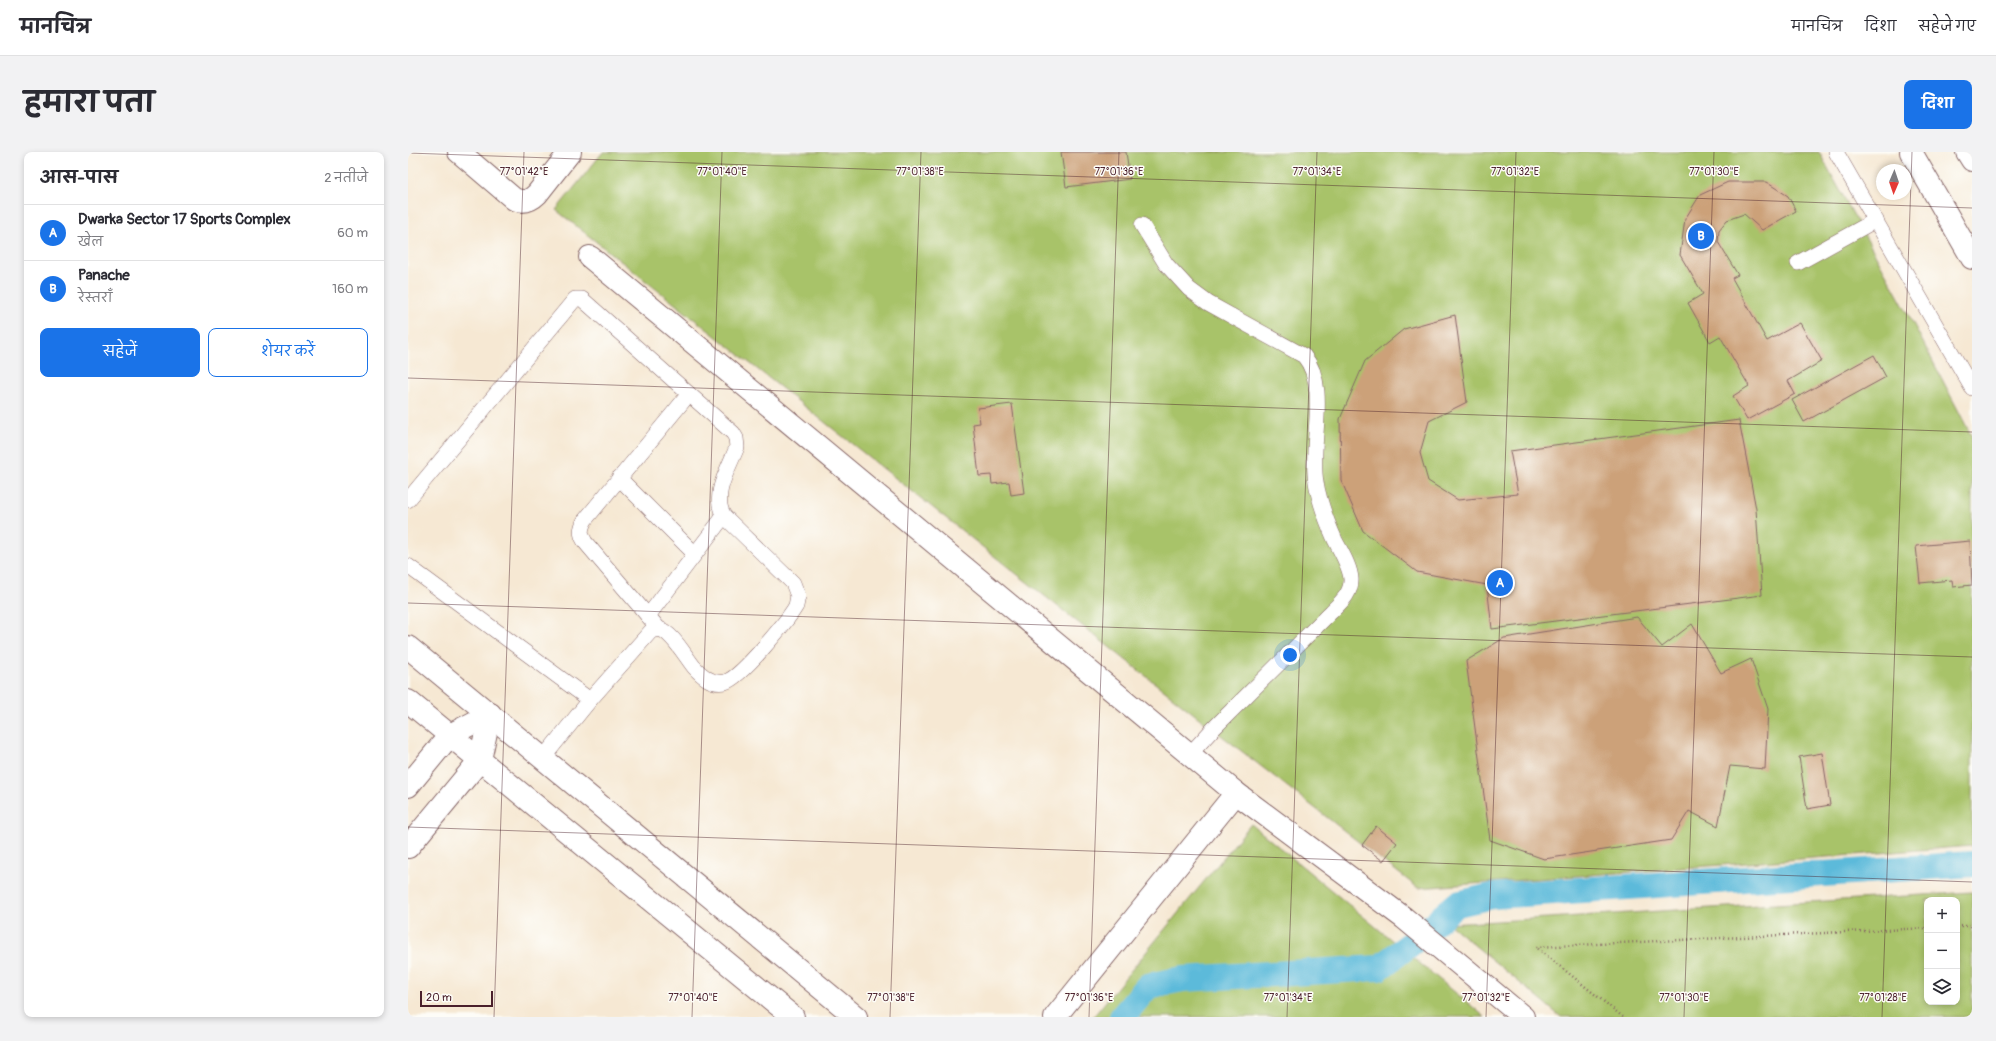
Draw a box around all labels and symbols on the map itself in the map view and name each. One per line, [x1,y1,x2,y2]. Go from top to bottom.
north arrow [1876,164,1912,200]
text: 77°01'42"E [500,166,548,178]
text: 77°01'40"E [697,166,747,178]
text: 77°01'38"E [896,166,944,178]
text: 77°01'36"E [1095,166,1143,178]
text: 77°01'34"E [1293,166,1341,178]
text: 77°01'32"E [1491,166,1539,178]
text: 77°01'30"E [1689,166,1739,178]
pin: B [1688,221,1714,251]
pin: A [1487,568,1513,598]
your location [1280,645,1300,665]
scale bar [420,989,493,1008]
text: 77°01'40"E [668,992,718,1004]
text: 77°01'38"E [867,992,915,1004]
text: 77°01'36"E [1065,992,1113,1004]
text: 77°01'34"E [1264,992,1312,1004]
text: 77°01'32"E [1462,992,1510,1004]
text: 77°01'30"E [1659,992,1709,1004]
text: 77°01'28"E [1859,992,1907,1004]

